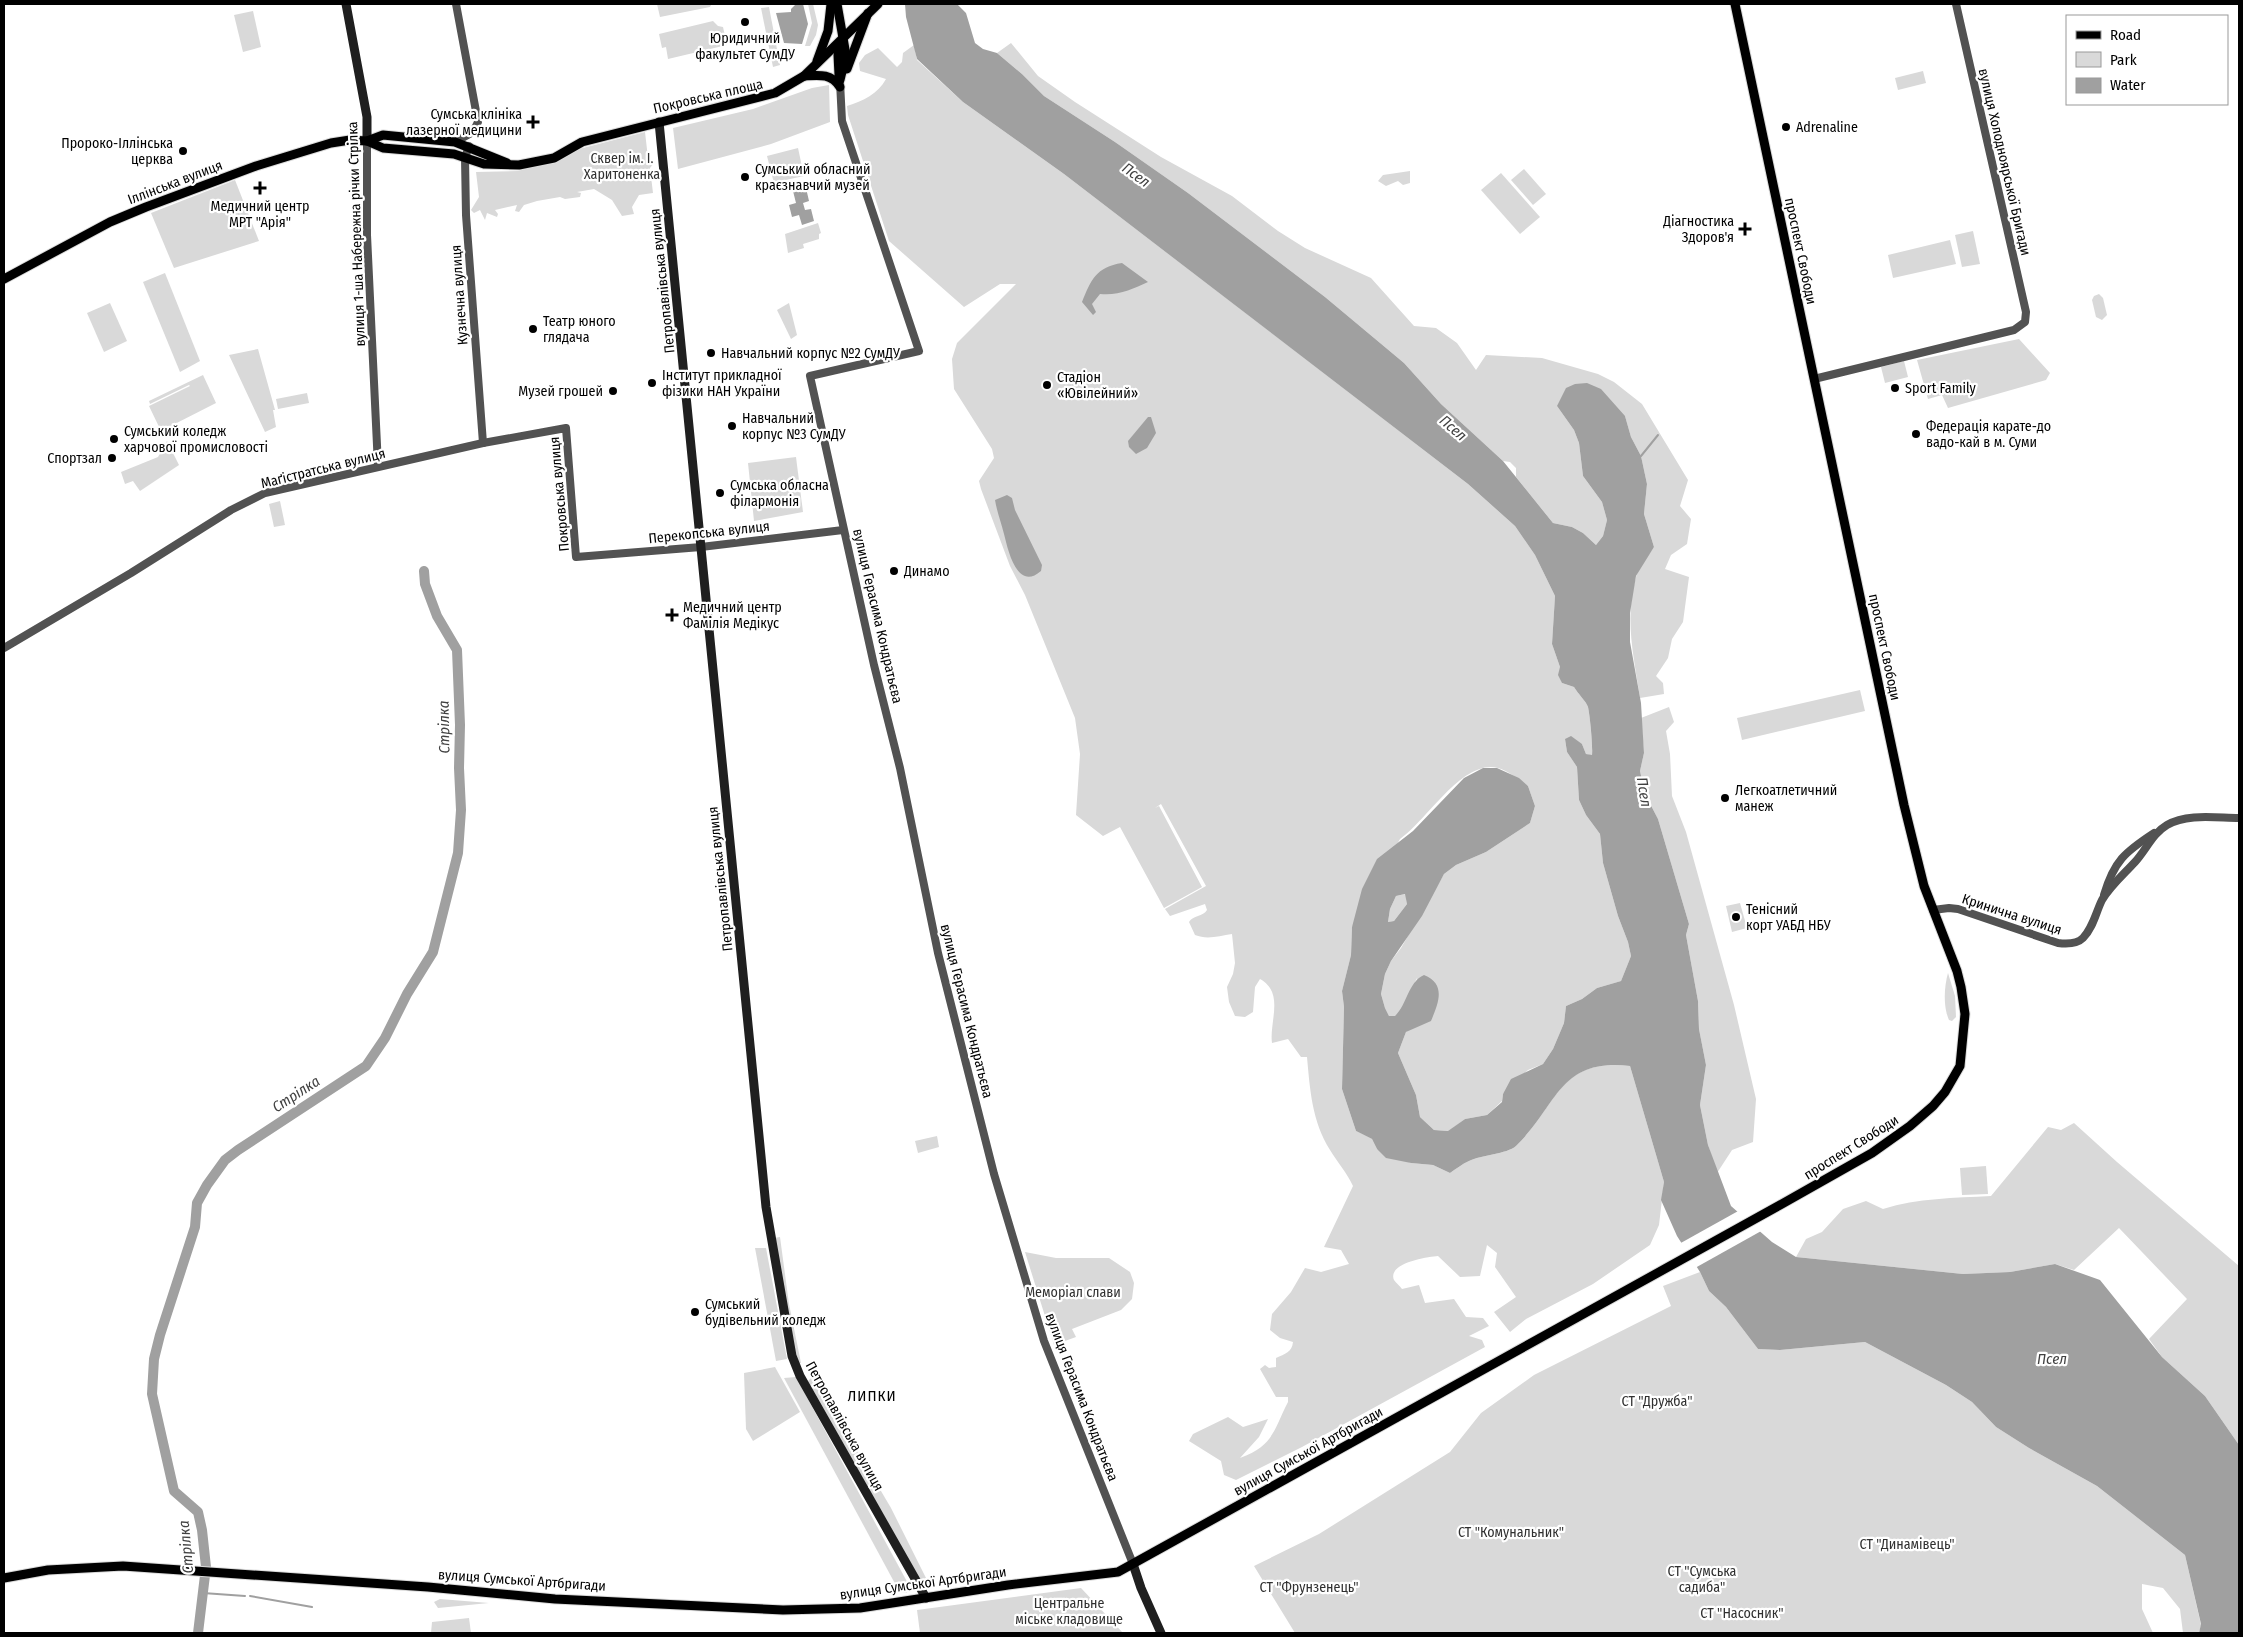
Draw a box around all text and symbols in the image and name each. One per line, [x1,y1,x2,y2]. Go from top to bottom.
legend [2066,15,2228,105]
marker: Юридичний факультет СумДУ [739,16,751,28]
text: Road [2110,26,2141,44]
place label: Юридичний факультет СумДУ [695,30,795,63]
text: Park [2110,51,2137,69]
street label: вулиця Холодноярської Бригади [1975,67,2034,257]
street label: Покровська площа [652,76,765,117]
text: Water [2110,76,2146,94]
place label: Сумська клініка лазерної медицини [406,106,522,139]
marker: Сумська клініка лазерної медицини [526,115,540,129]
place label: Adrenaline [1796,119,1858,136]
street label: вулиця 1-ша Набережна річки Стрілка [344,121,369,347]
marker: Adrenaline [1780,121,1792,133]
place label: Пророко-Іллінська церква [61,135,173,168]
marker: Пророко-Іллінська церква [177,145,189,157]
park label: Сквер ім. І. Харитоненка [584,150,660,183]
street label: Іллінська вулиця [125,157,225,208]
water label: Псел [1119,159,1154,191]
place label: Сумський обласний краєзнавчий музей [755,161,871,194]
marker: Сумський обласний краєзнавчий музей [739,171,751,183]
marker: Медичний центр МРТ "Арія" [253,181,267,195]
street label: проспект Свободи [1781,196,1820,306]
place label: Медичний центр МРТ "Арія" [211,198,309,231]
street label: Петропавлівська вулиця [646,208,679,354]
place label: Діагностика Здоров'я [1662,213,1734,246]
marker: Діагностика Здоров'я [1738,222,1752,236]
street label: Кузнечна вулиця [448,244,471,346]
place label: Театр юного глядача [543,313,616,346]
marker: Театр юного глядача [527,323,539,335]
place label: Навчальний корпус №2 СумДУ [721,345,900,362]
marker: Навчальний корпус №2 СумДУ [705,347,717,359]
place label: Інститут прикладної фізики НАН України [662,367,782,400]
place label: Стадіон «Ювілейний» [1057,369,1138,402]
marker: Інститут прикладної фізики НАН України [646,377,658,389]
marker: Стадіон «Ювілейний» [1041,379,1053,391]
place label: Sport Family [1905,380,1977,397]
marker: Sport Family [1889,382,1901,394]
place label: Музей грошей [518,383,603,400]
marker: Музей грошей [607,385,619,397]
place label: Навчальний корпус №3 СумДУ [742,410,846,443]
water label: Псел [1436,411,1470,445]
place label: Федерація карате-до вадо-кай в м. Суми [1926,418,2051,451]
marker: Навчальний корпус №3 СумДУ [726,420,738,432]
place label: Сумський коледж харчової промисловості [124,423,268,456]
marker: Федерація карате-до вадо-кай в м. Суми [1910,428,1922,440]
marker: Сумський коледж харчової промисловості [108,433,120,445]
street label: Покровська вулиця [546,436,573,552]
street label: Маґістратська вулиця [259,445,387,492]
place label: Спортзал [47,450,102,467]
marker: Спортзал [106,452,118,464]
place label: Сумська обласна філармонія [730,477,829,510]
marker: Сумська обласна філармонія [714,487,726,499]
street label: Перекопська вулиця [648,518,771,547]
street label: вулиця Герасима Кондратьєва [849,527,906,705]
place label: Динамо [903,563,950,580]
marker: Динамо [888,565,900,577]
street label: проспект Свободи [1865,592,1904,702]
place label: Медичний центр Фамілія Медікус [683,599,782,632]
marker: Медичний центр Фамілія Медікус [665,608,679,622]
water label: Стрілка [435,700,453,754]
water label: Псел [1633,776,1655,808]
place label: Легкоатлетичний манеж [1735,782,1837,815]
marker: Легкоатлетичний манеж [1719,792,1731,804]
street label: Петропавлівська вулиця [704,806,737,952]
street label: Кринична вулиця [1960,890,2064,939]
place label: Тенісний корт УАБД НБУ [1746,901,1831,934]
marker: Тенісний корт УАБД НБУ [1730,911,1742,923]
street label: вулиця Герасима Кондратьєва [937,922,996,1100]
water label: Стрілка [269,1072,323,1116]
street label: проспект Свободи [1801,1111,1902,1183]
park label: Меморіал слави [1025,1284,1121,1301]
place label: Сумський будівельний коледж [705,1296,826,1329]
marker: Сумський будівельний коледж [689,1306,701,1318]
street label: вулиця Герасима Кондратьєва [1042,1311,1122,1484]
water label: Псел [2037,1350,2067,1368]
street label: Петропавлівська вулиця [802,1359,887,1494]
district label: ЛИПКИ [847,1387,897,1405]
park label: СТ "Дружба" [1621,1393,1693,1410]
street label: вулиця Сумської Артбригади [1231,1403,1386,1500]
water label: Стрілка [175,1520,197,1574]
park label: СТ "Комунальник" [1458,1524,1564,1541]
park label: СТ "Динамівець" [1859,1536,1955,1553]
street label: вулиця Сумської Артбригади [839,1563,1007,1604]
park label: СТ "Сумська садиба" [1668,1563,1737,1596]
street label: вулиця Сумської Артбригади [438,1566,606,1595]
park label: СТ "Фрунзенець" [1260,1579,1358,1596]
park label: Центральне міське кладовище [1015,1595,1123,1628]
park label: СТ "Насосник" [1700,1605,1784,1622]

